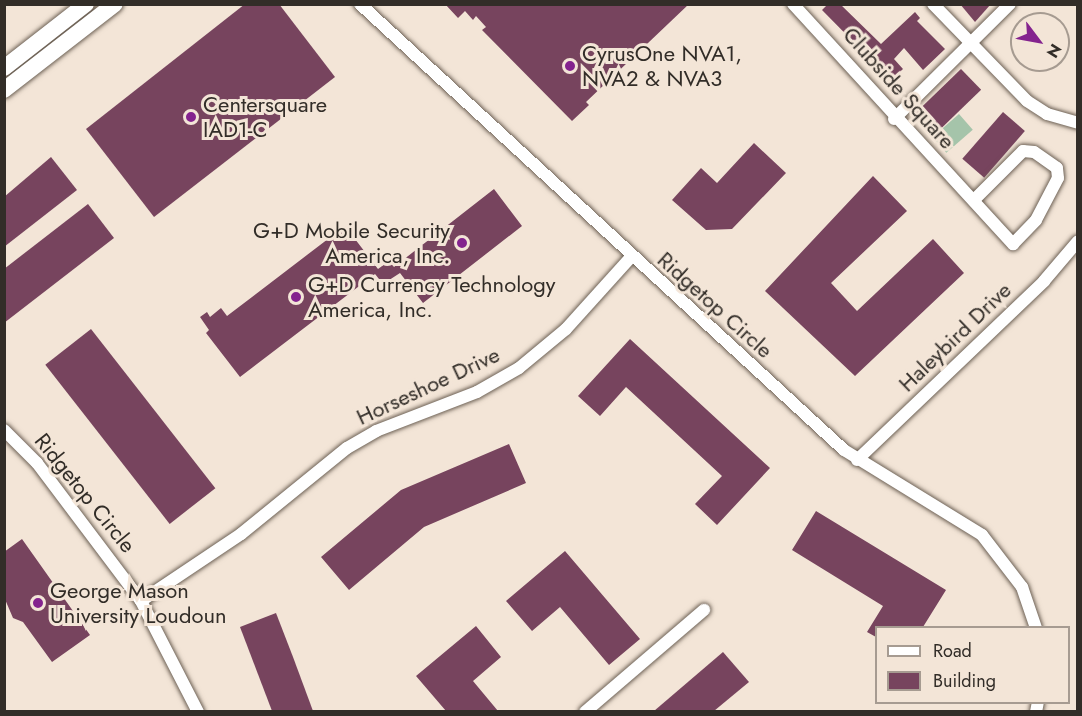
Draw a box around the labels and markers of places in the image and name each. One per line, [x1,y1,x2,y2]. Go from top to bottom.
place label: CyrusOne NVA1, NVA2 & NVA3 [582,40,742,92]
marker: CyrusOne NVA1, NVA2 & NVA3 [563,59,577,73]
place label: Centersquare IAD1-C [203,91,327,142]
marker: Centersquare IAD1-C [184,110,198,124]
place label: G+D Mobile Security America, Inc. [253,217,450,268]
marker: G+D Mobile Security America, Inc. [455,236,469,250]
place label: G+D Currency Technology America, Inc. [308,271,555,322]
marker: G+D Currency Technology America, Inc. [289,290,303,304]
place label: George Mason University Loudoun [50,577,227,628]
marker: George Mason University Loudoun [31,596,45,610]

